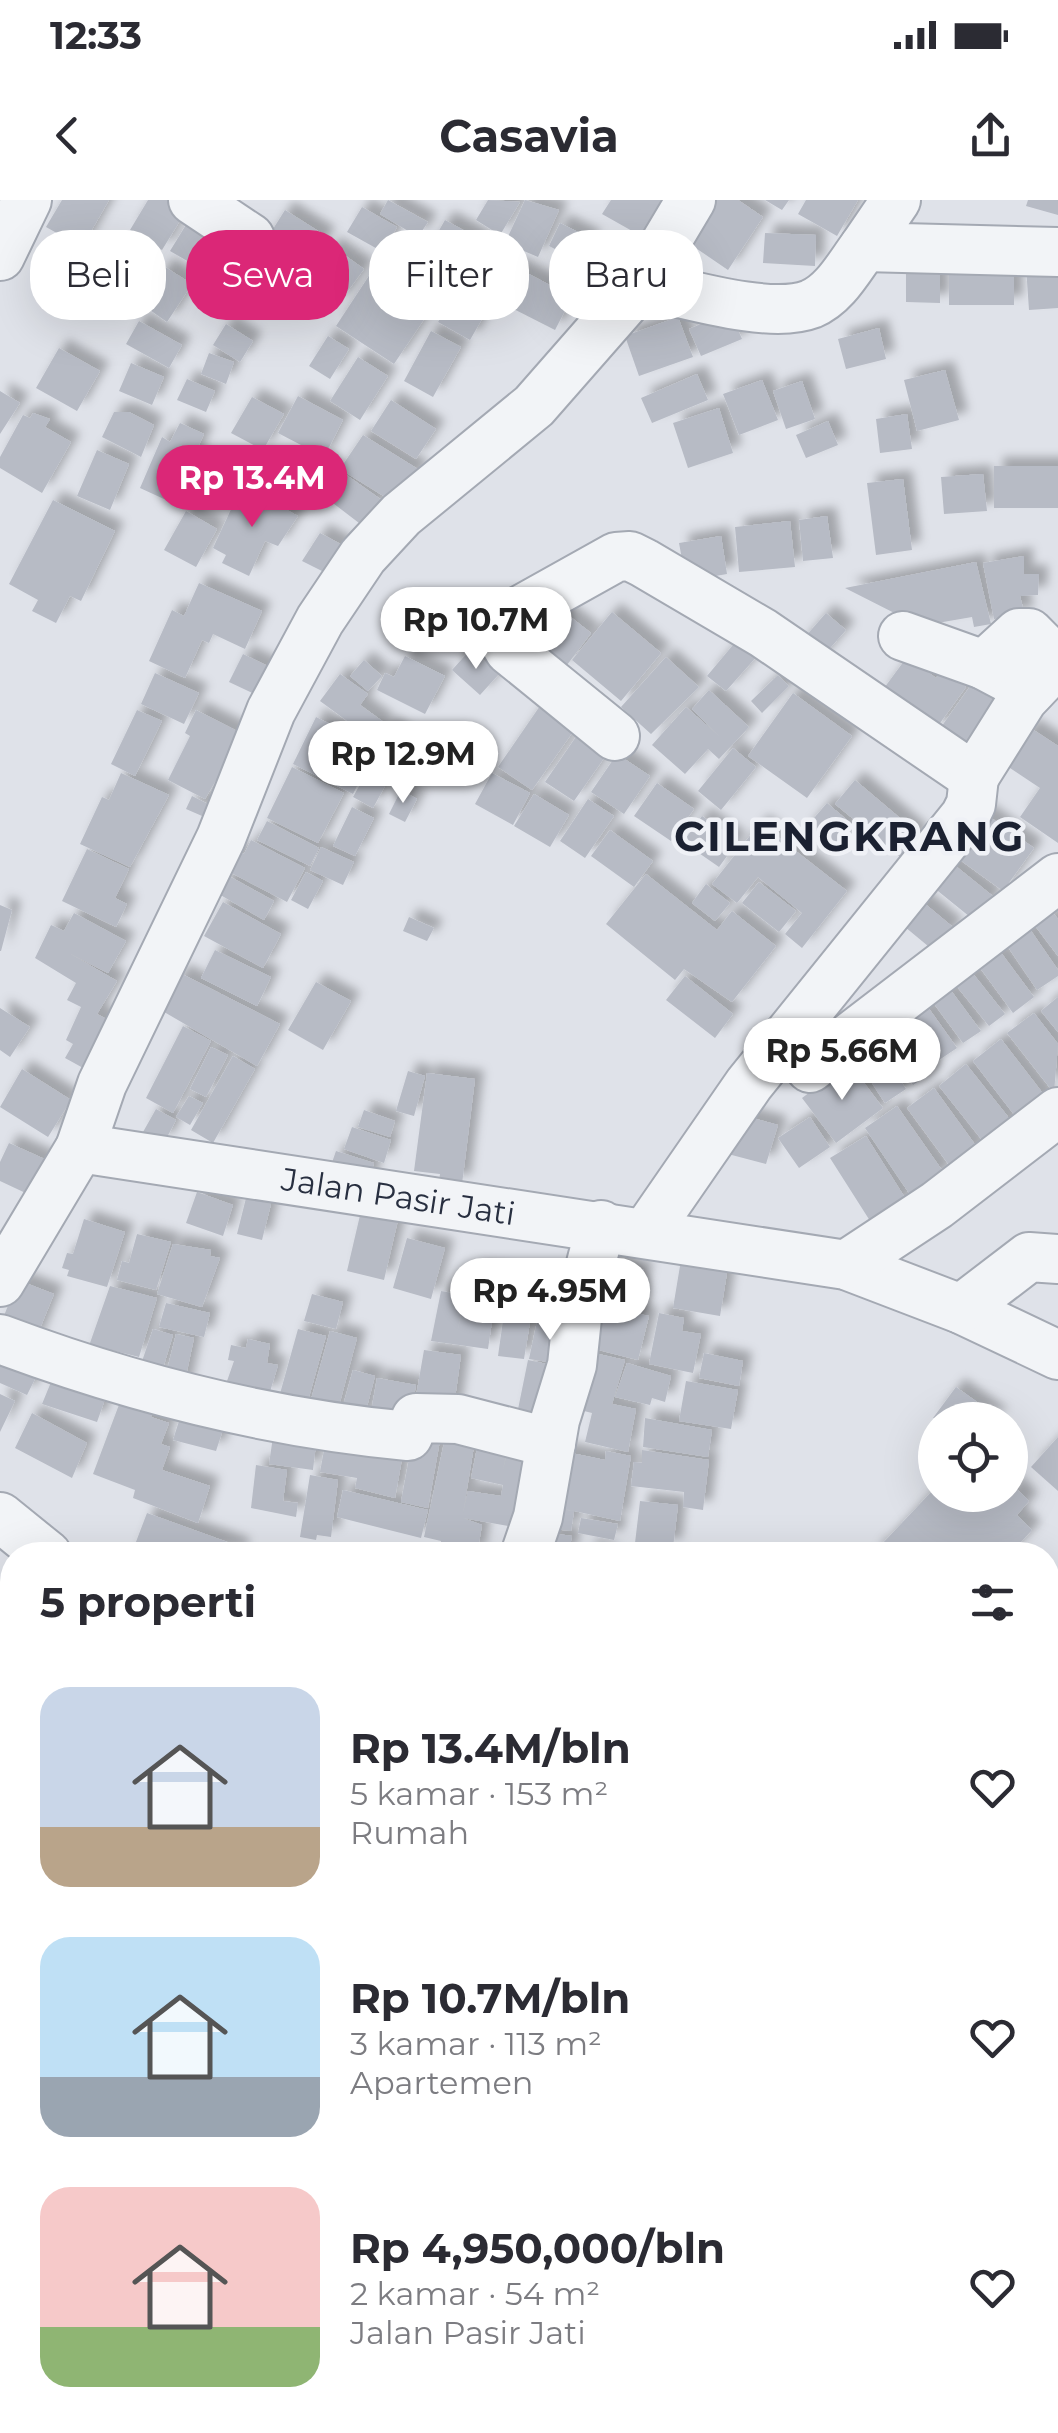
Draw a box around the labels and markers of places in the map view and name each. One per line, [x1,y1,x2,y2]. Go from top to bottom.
pin: Rp 13.4M [149,445,355,530]
pin: Rp 10.7M [373,587,579,672]
pin: Rp 12.9M [300,721,506,806]
pin: Rp 5.66M [739,1018,945,1103]
pin: Rp 4.95M [447,1258,653,1343]

